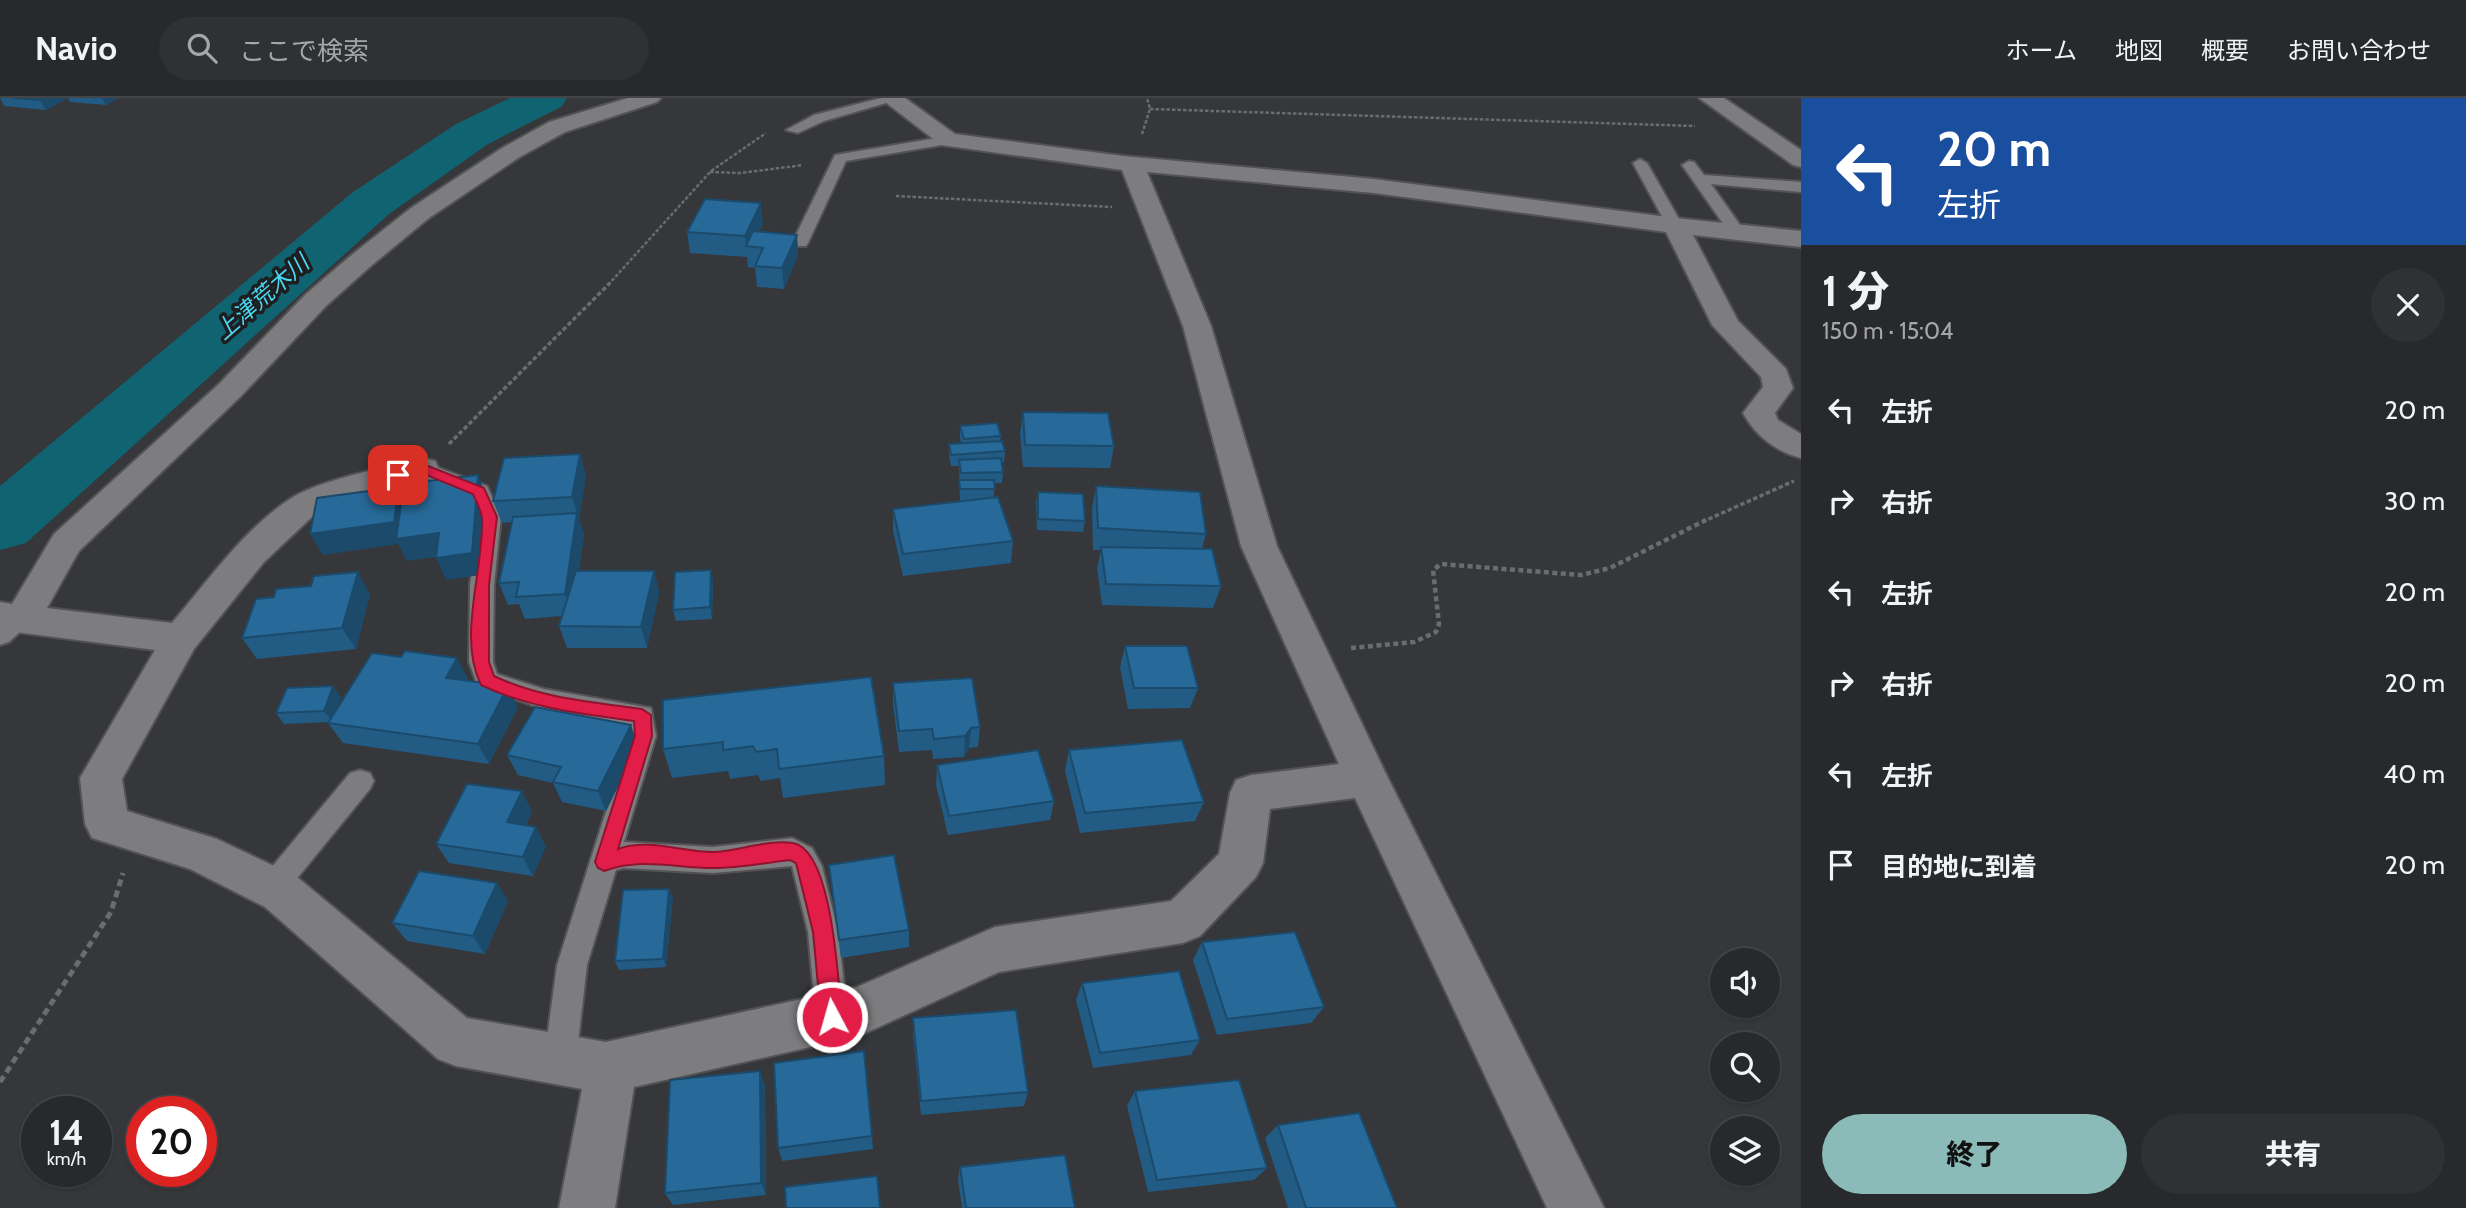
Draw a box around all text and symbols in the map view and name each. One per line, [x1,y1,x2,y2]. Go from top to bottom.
search box [159,17,649,80]
text: Navio [35,28,117,68]
icon: search [183,29,221,67]
text: ここで検索 [239,35,369,67]
text: ホーム [2006,36,2077,65]
text: 地図 [2115,36,2163,65]
text: 概要 [2201,36,2249,65]
text: お問い合わせ [2287,36,2431,65]
text: 20 m [1937,119,2051,178]
icon: left [1822,126,1913,217]
text: 左折 [1937,185,2001,224]
water label: 上津荒木川 [209,247,317,345]
text: 1 分 [1822,265,1889,317]
button: close [2371,268,2445,342]
text: 150 m · 15:04 [1822,317,1953,345]
icon: left [1822,391,1860,429]
text: 20 m [2385,394,2445,426]
text: 左折 [1881,396,1933,428]
pin [368,445,428,505]
icon: arrive [379,456,417,494]
icon: right [1822,482,1860,520]
text: 30 m [2384,485,2445,517]
text: 右折 [1881,487,1933,519]
icon: left [1822,573,1860,611]
text: 20 m [2385,576,2445,608]
text: 左折 [1881,578,1933,610]
icon: right [1822,664,1860,702]
text: 20 m [2385,667,2445,699]
text: 右折 [1881,669,1933,701]
icon: left [1822,755,1860,793]
text: 40 m [2383,758,2445,790]
text: 左折 [1881,760,1933,792]
icon: arrive [1822,846,1860,884]
text: 20 m [2385,849,2445,881]
text: 目的地に到着 [1881,851,2037,883]
map controls [1710,948,1780,1186]
button: sound [1710,948,1780,1018]
position arrow [795,980,869,1054]
button: search [1710,1032,1780,1102]
speed limit sign: 20 [126,1096,217,1187]
text: 14 [49,1111,84,1154]
button: 終了 [1822,1114,2127,1194]
button: 共有 [2141,1114,2445,1194]
button: layers [1710,1116,1780,1186]
text: km/h [47,1148,86,1170]

